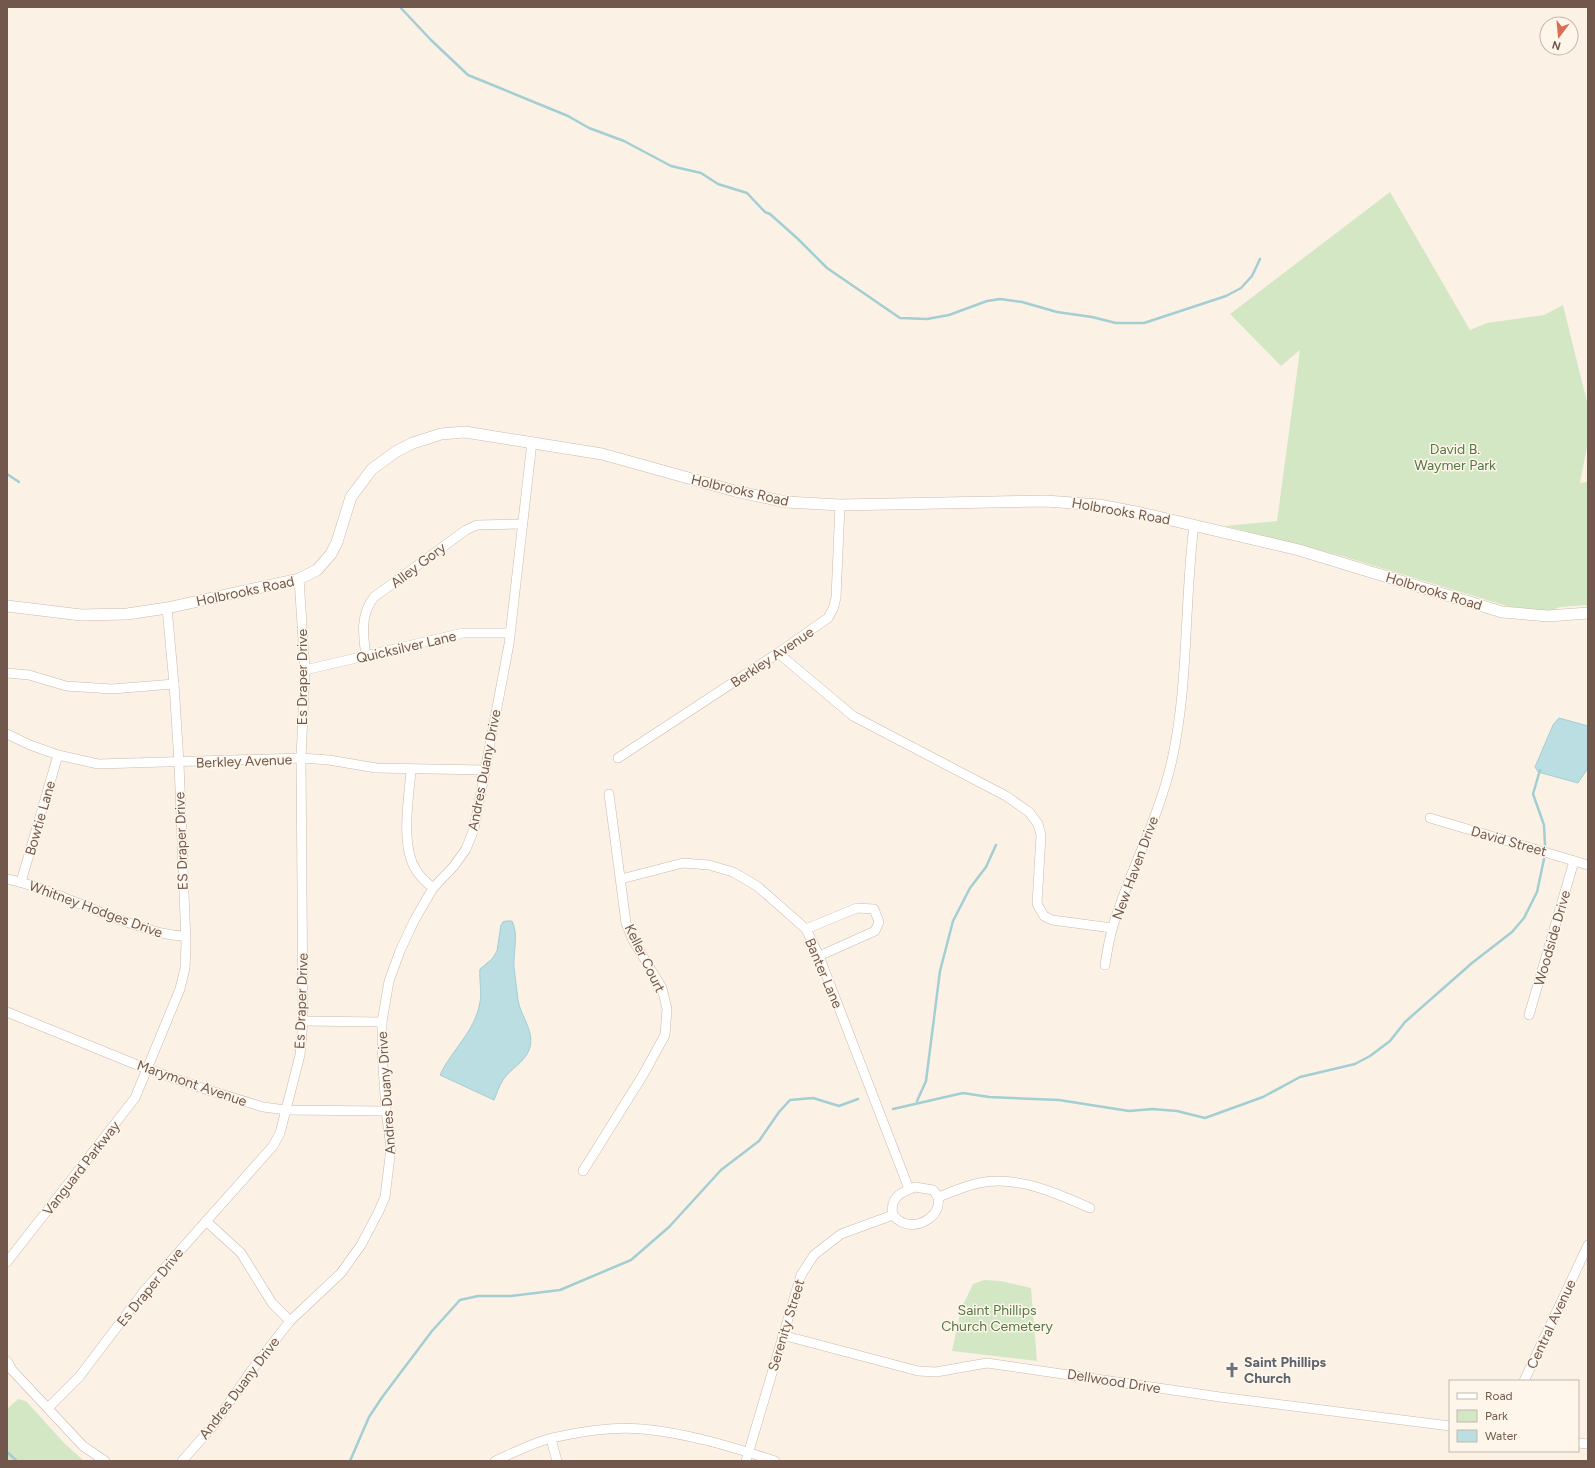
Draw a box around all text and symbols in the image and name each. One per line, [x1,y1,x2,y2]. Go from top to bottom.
north arrow [1539,16,1579,56]
text: N [1550,38,1562,53]
park label: David B. Waymer Park [1414,441,1496,474]
street label: Holbrooks Road [689,471,790,510]
street label: Holbrooks Road [1070,494,1172,529]
street label: Alley Gory [387,539,450,592]
street label: Holbrooks Road [1384,569,1484,614]
street label: Holbrooks Road [194,573,296,610]
street label: Berkley Avenue [728,623,817,691]
street label: Quicksilver Lane [354,628,458,667]
street label: Es Draper Drive [294,629,311,725]
street label: Andres Duany Drive [464,708,505,832]
street label: Berkley Avenue [196,751,293,772]
street label: Bowtie Lane [22,778,59,857]
street label: ES Draper Drive [171,791,192,890]
street label: New Haven Drive [1109,814,1162,922]
street label: David Street [1469,823,1549,860]
street label: Whitney Hodges Drive [27,877,165,942]
street label: Woodside Drive [1531,888,1574,988]
street label: Keller Court [621,921,668,995]
street label: Banter Lane [801,936,846,1011]
street label: Es Draper Drive [291,952,312,1049]
street label: Andres Duany Drive [374,1031,399,1155]
street label: Marymont Avenue [135,1057,249,1110]
street label: Vanguard Parkway [39,1117,124,1219]
street label: Es Draper Drive [113,1244,188,1330]
street label: Serenity Street [764,1277,808,1373]
street label: Central Avenue [1523,1277,1580,1372]
park label: Saint Phillips Church Cemetery [941,1302,1053,1335]
street label: Andres Duany Drive [195,1334,284,1443]
place label: Saint Phillips Church [1244,1354,1327,1387]
church icon: Saint Phillips Church [1223,1361,1241,1379]
street label: Dellwood Drive [1066,1366,1162,1397]
legend [1449,1380,1579,1452]
text: Road [1485,1389,1513,1403]
text: Park [1485,1409,1508,1423]
text: Water [1485,1429,1517,1443]

